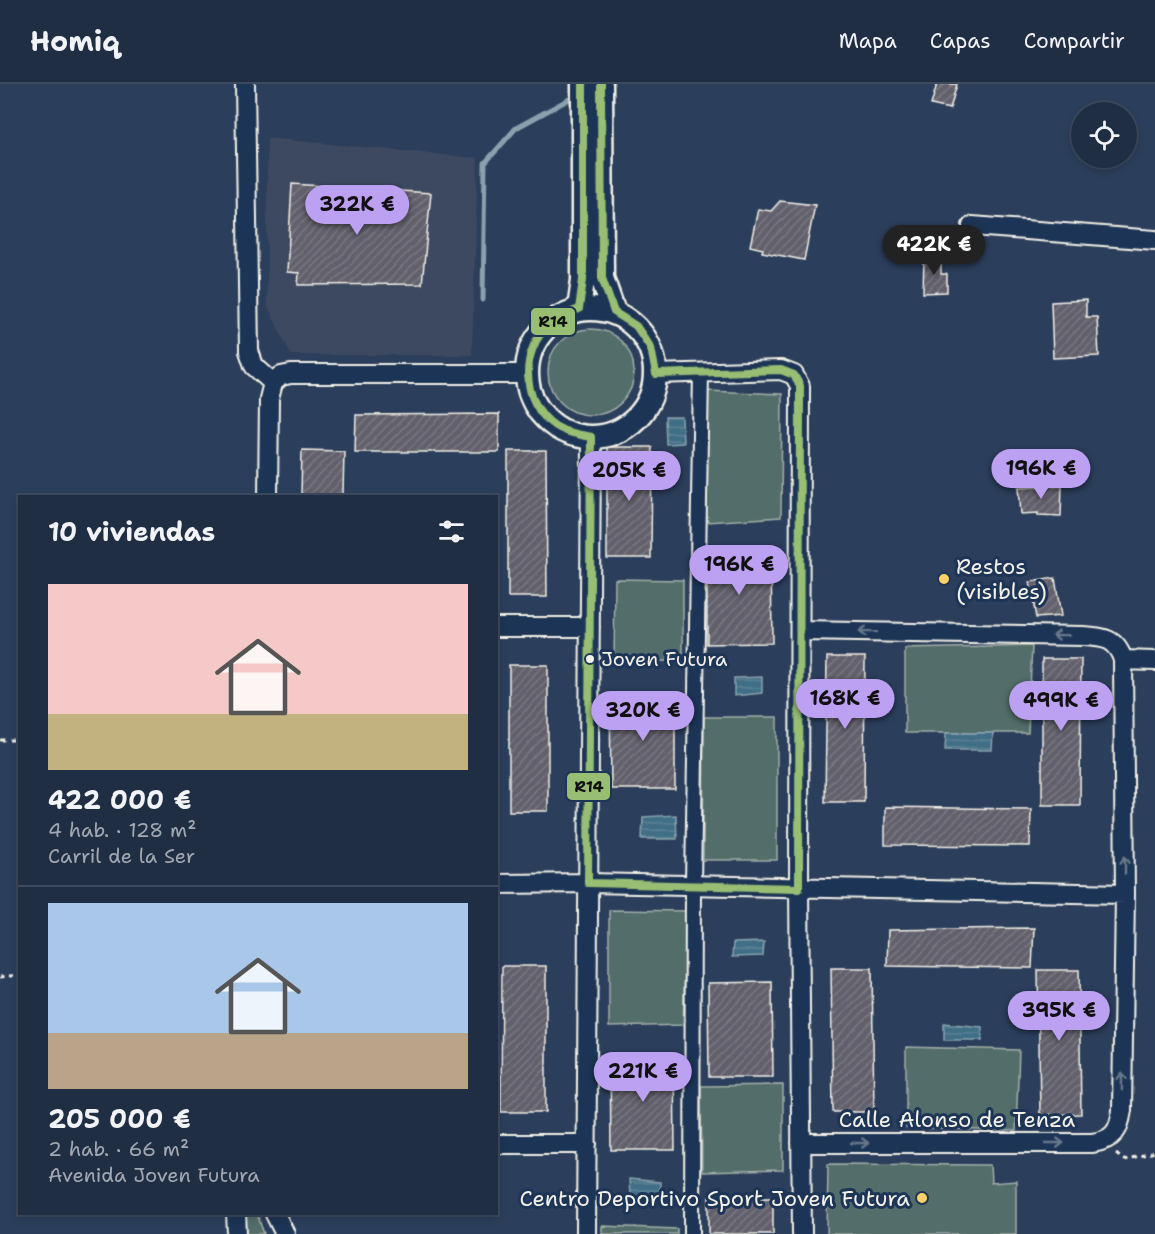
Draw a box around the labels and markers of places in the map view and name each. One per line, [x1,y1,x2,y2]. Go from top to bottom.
pin: 322K € [308,185,406,236]
pin: 422K € [885,225,983,276]
pin: 196K € [992,449,1090,500]
pin: 205K € [580,451,678,502]
pin: 196K € [690,545,788,596]
place label: Restos (visibles) [956,552,1047,606]
marker: Restos (visibles) [937,572,951,586]
place label: Joven Futura [601,646,728,672]
marker: Joven Futura [584,653,596,665]
pin: 168K € [796,679,894,730]
pin: 499K € [1012,681,1110,732]
pin: 320K € [594,691,692,742]
pin: 395K € [1010,991,1108,1042]
pin: 221K € [594,1052,692,1103]
place label: Centro Deportivo Sport Joven Futura [520,1184,910,1213]
marker: Centro Deportivo Sport Joven Futura [915,1191,929,1205]

